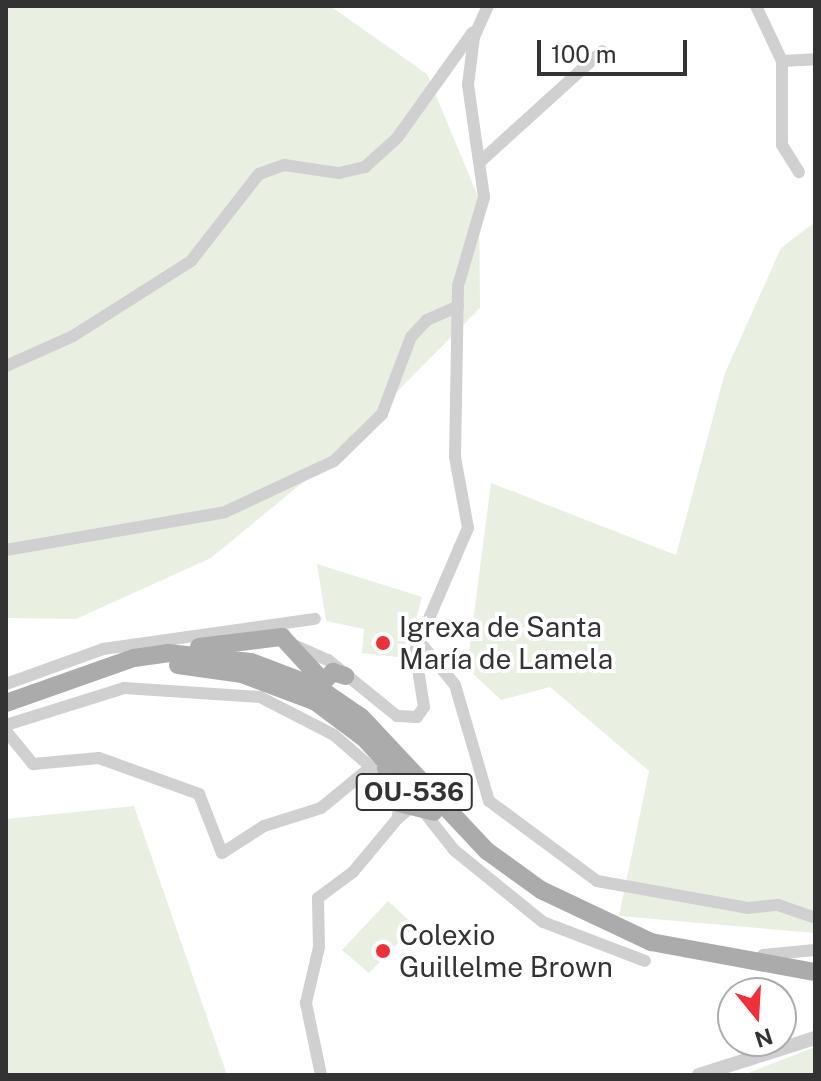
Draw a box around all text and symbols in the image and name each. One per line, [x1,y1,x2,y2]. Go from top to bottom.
scale bar [541,24,691,74]
text: 100 m [551,40,617,68]
place label: Igrexa de Santa María de Lamela [399,610,614,676]
marker: Igrexa de Santa María de Lamela [374,634,392,652]
road number: OU-536 [354,770,474,814]
place label: Colexio Guillelme Brown [399,918,613,984]
marker: Colexio Guillelme Brown [374,942,392,960]
north arrow [717,977,797,1057]
text: N [752,1023,776,1053]

